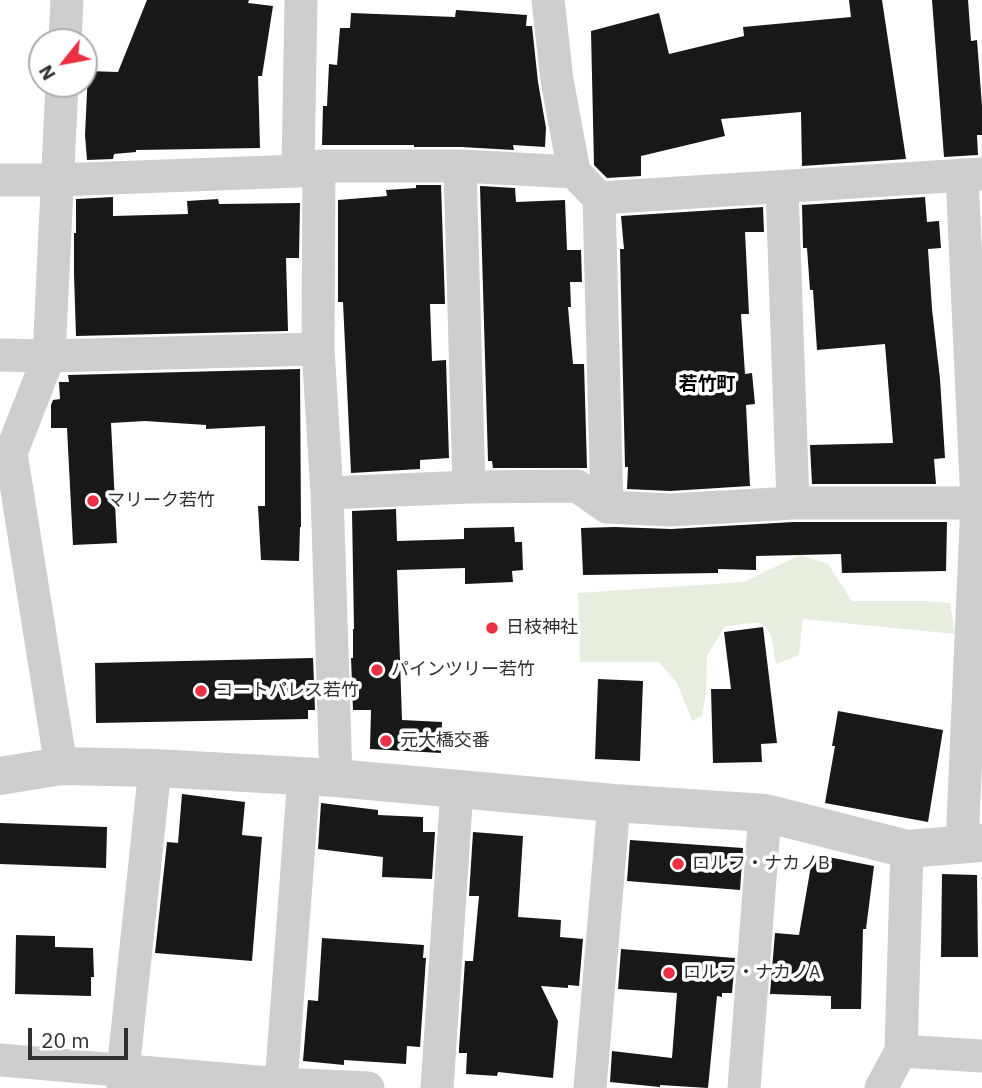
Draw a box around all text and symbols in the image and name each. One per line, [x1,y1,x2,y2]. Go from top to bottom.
north arrow [28,28,98,98]
text: N [33,61,61,85]
district label: 若竹町 [679,374,735,396]
place label: マリーク若竹 [107,490,215,512]
marker: マリーク若竹 [85,493,101,509]
place label: 日枝神社 [506,617,578,639]
marker: 日枝神社 [484,620,500,636]
place label: パインツリー若竹 [391,659,535,681]
marker: パインツリー若竹 [369,662,385,678]
place label: コートパレス若竹 [215,680,359,702]
marker: コートパレス若竹 [193,683,209,699]
place label: 元大橋交番 [400,730,490,752]
marker: 元大橋交番 [378,733,394,749]
place label: ロルフ・ナカノB [692,853,830,875]
marker: ロルフ・ナカノB [670,856,686,872]
place label: ロルフ・ナカノA [683,962,821,984]
marker: ロルフ・ナカノA [661,965,677,981]
scale bar [32,1014,131,1058]
text: 20 m [41,1026,90,1054]

